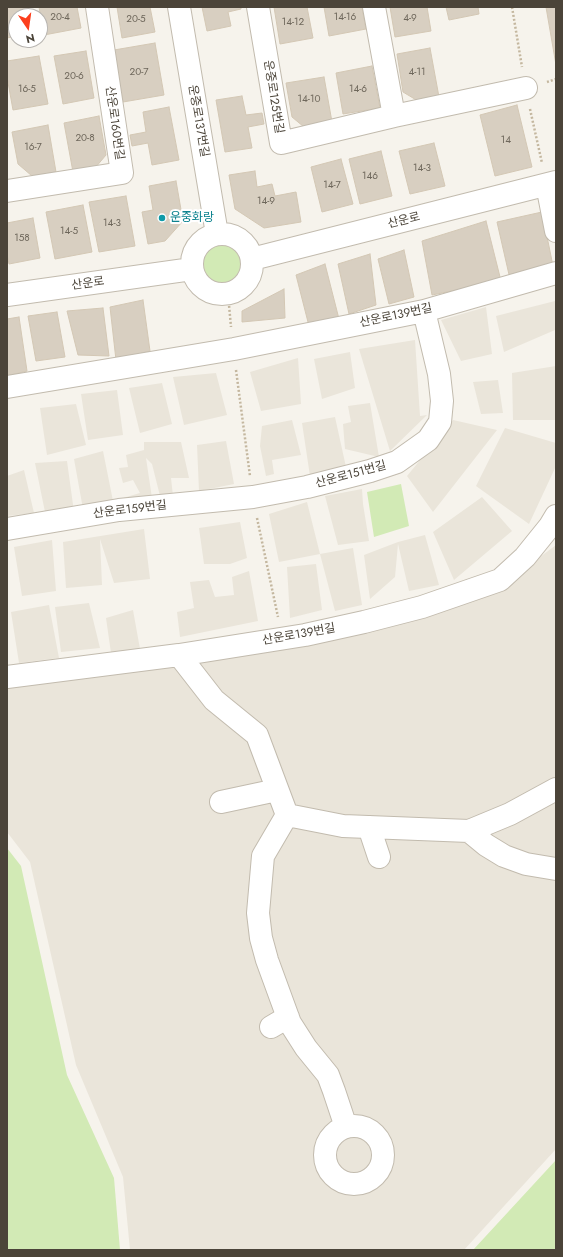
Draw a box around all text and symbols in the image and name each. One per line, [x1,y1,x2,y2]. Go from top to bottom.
north arrow [8,8,48,48]
house number: 20-4 [50,12,70,24]
house number: 14-16 [334,12,356,24]
house number: 4-9 [403,13,417,25]
house number: 20-5 [126,14,146,26]
house number: 14-12 [282,17,304,29]
text: N [24,30,37,47]
street label: 운중로125번길 [260,59,286,135]
house number: 20-7 [129,67,149,79]
house number: 4-11 [409,67,425,79]
house number: 20-6 [64,71,84,83]
house number: 16-5 [18,84,36,96]
street label: 운중로137번길 [185,84,211,158]
house number: 14-6 [349,84,367,96]
street label: 산운로160번길 [102,85,126,161]
house number: 14-10 [298,94,320,106]
house number: 20-8 [75,133,95,145]
house number: 14 [501,135,511,147]
house number: 16-7 [24,142,42,154]
house number: 14-3 [413,163,431,175]
house number: 146 [362,171,378,183]
house number: 14-7 [323,180,341,192]
house number: 14-9 [257,196,275,208]
street label: 산운로 [386,210,422,232]
place label: 운중화랑 [170,211,214,225]
marker: 운중화랑 [157,213,167,223]
house number: 14-3 [103,218,121,230]
house number: 14-5 [60,226,78,238]
house number: 158 [14,233,30,245]
street label: 산운로 [71,275,105,293]
street label: 산운로139번길 [358,301,434,331]
street label: 산운로151번길 [314,459,388,491]
street label: 산운로159번길 [92,498,168,522]
street label: 산운로139번길 [261,621,337,649]

